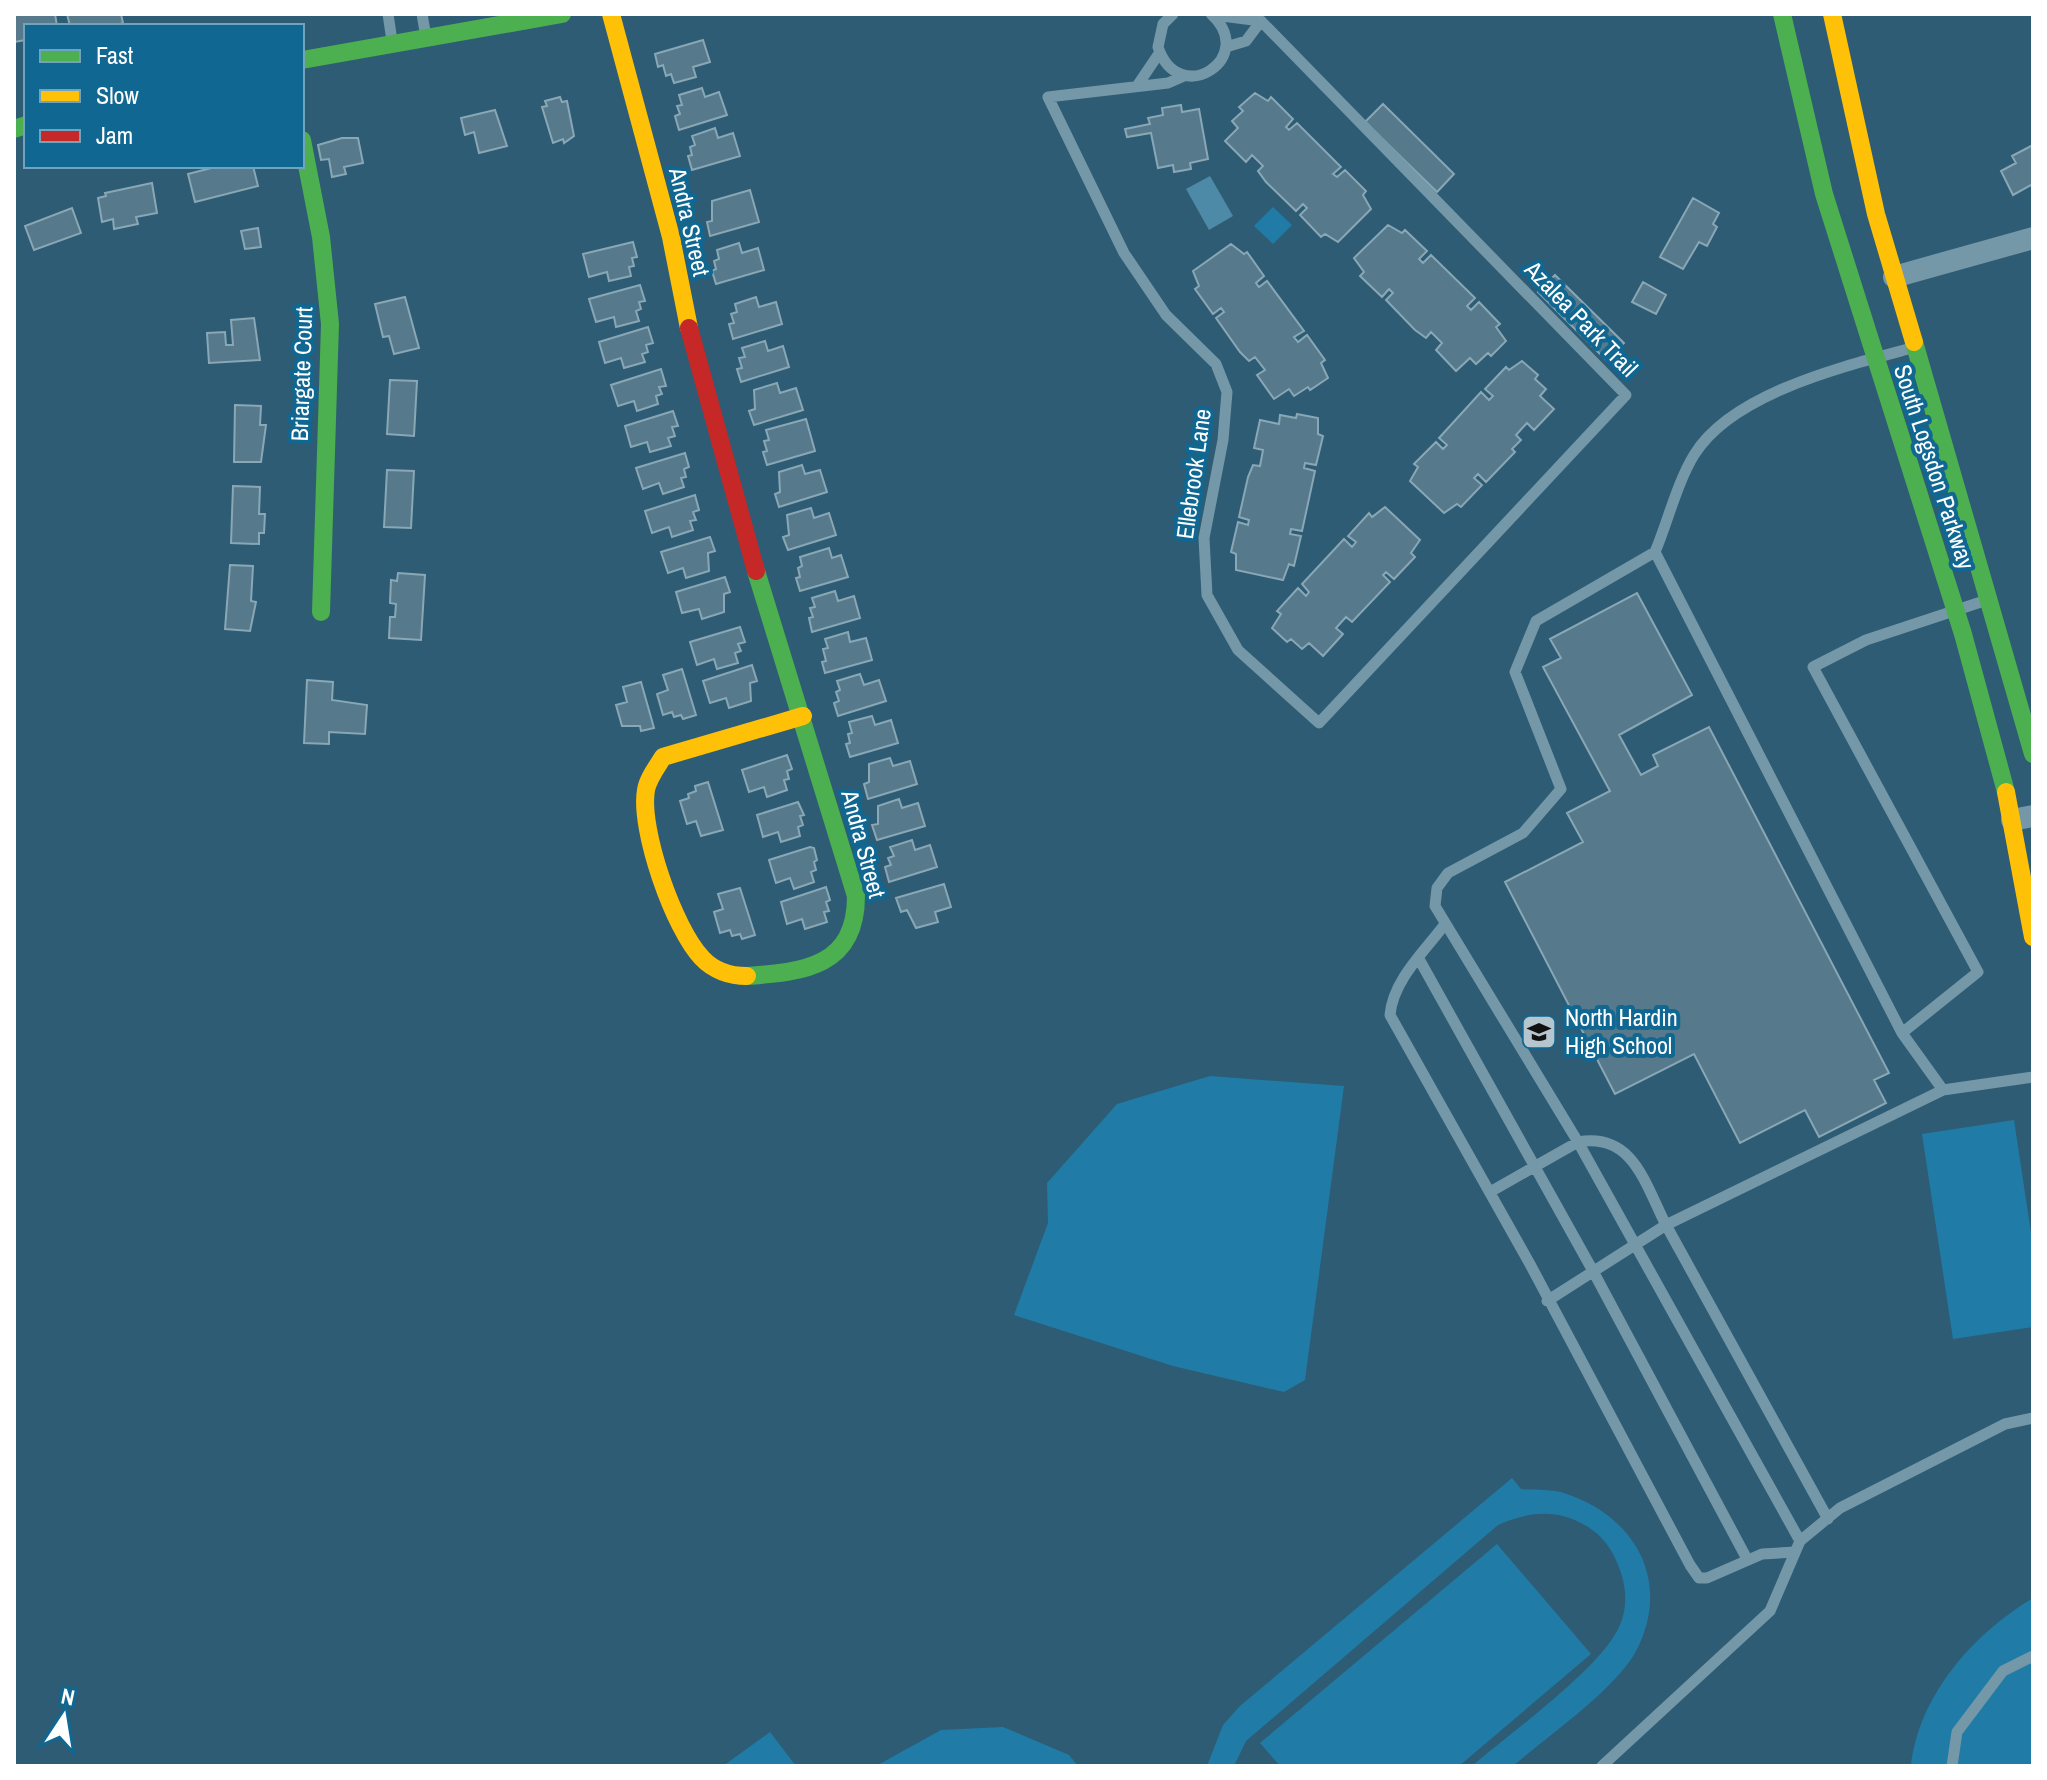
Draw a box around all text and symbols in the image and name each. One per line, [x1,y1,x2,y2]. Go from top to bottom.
legend [24,24,304,168]
text: Fast [96,39,134,71]
text: Slow [96,79,139,111]
text: Jam [96,119,133,151]
street label: Andra Street [662,163,718,280]
street label: Azalea Park Trail [1517,253,1645,383]
street label: Briargate Court [283,306,319,442]
street label: South Logsdon Parkway [1887,360,1983,573]
street label: Ellebrook Lane [1168,407,1218,541]
street label: Andra Street [834,785,894,902]
place label: North Hardin High School [1565,1001,1678,1061]
school or university icon: North Hardin High School [1520,1013,1558,1051]
north arrow [24,1676,104,1756]
text: N [59,1680,78,1712]

